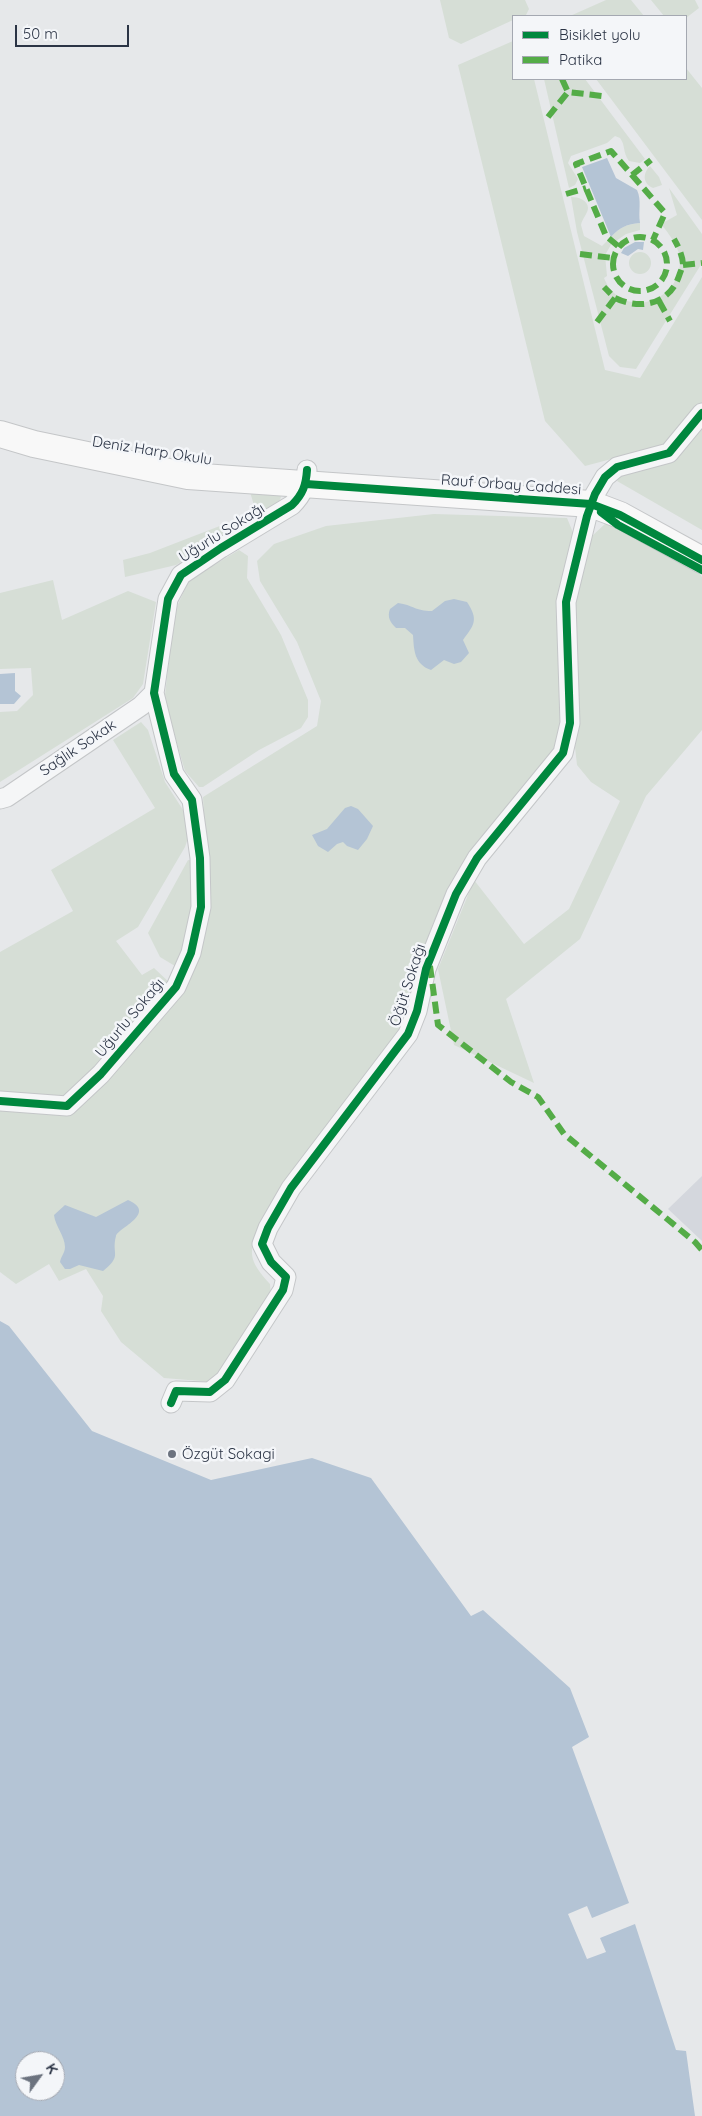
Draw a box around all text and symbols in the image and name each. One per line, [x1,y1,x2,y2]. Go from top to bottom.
scale bar [18,15,131,47]
legend [512,15,687,80]
text: 50 m [23,24,58,43]
text: Bisiklet yolu [559,25,641,44]
text: Patika [559,50,602,69]
street label: Deniz Harp Okulu [91,433,213,469]
street label: Rauf Orbay Caddesi [440,471,582,499]
street label: Uğurlu Sokağı [176,500,268,566]
street label: Sağlık Sokak [36,716,120,780]
street label: Öğüt Sokağı [386,941,430,1029]
street label: Uğurlu Sokağı [92,975,168,1061]
place label: Özgüt Sokagi [182,1445,275,1463]
marker: Özgüt Sokagi [166,1448,178,1460]
north arrow [15,2051,65,2101]
text: K [42,2060,62,2077]

